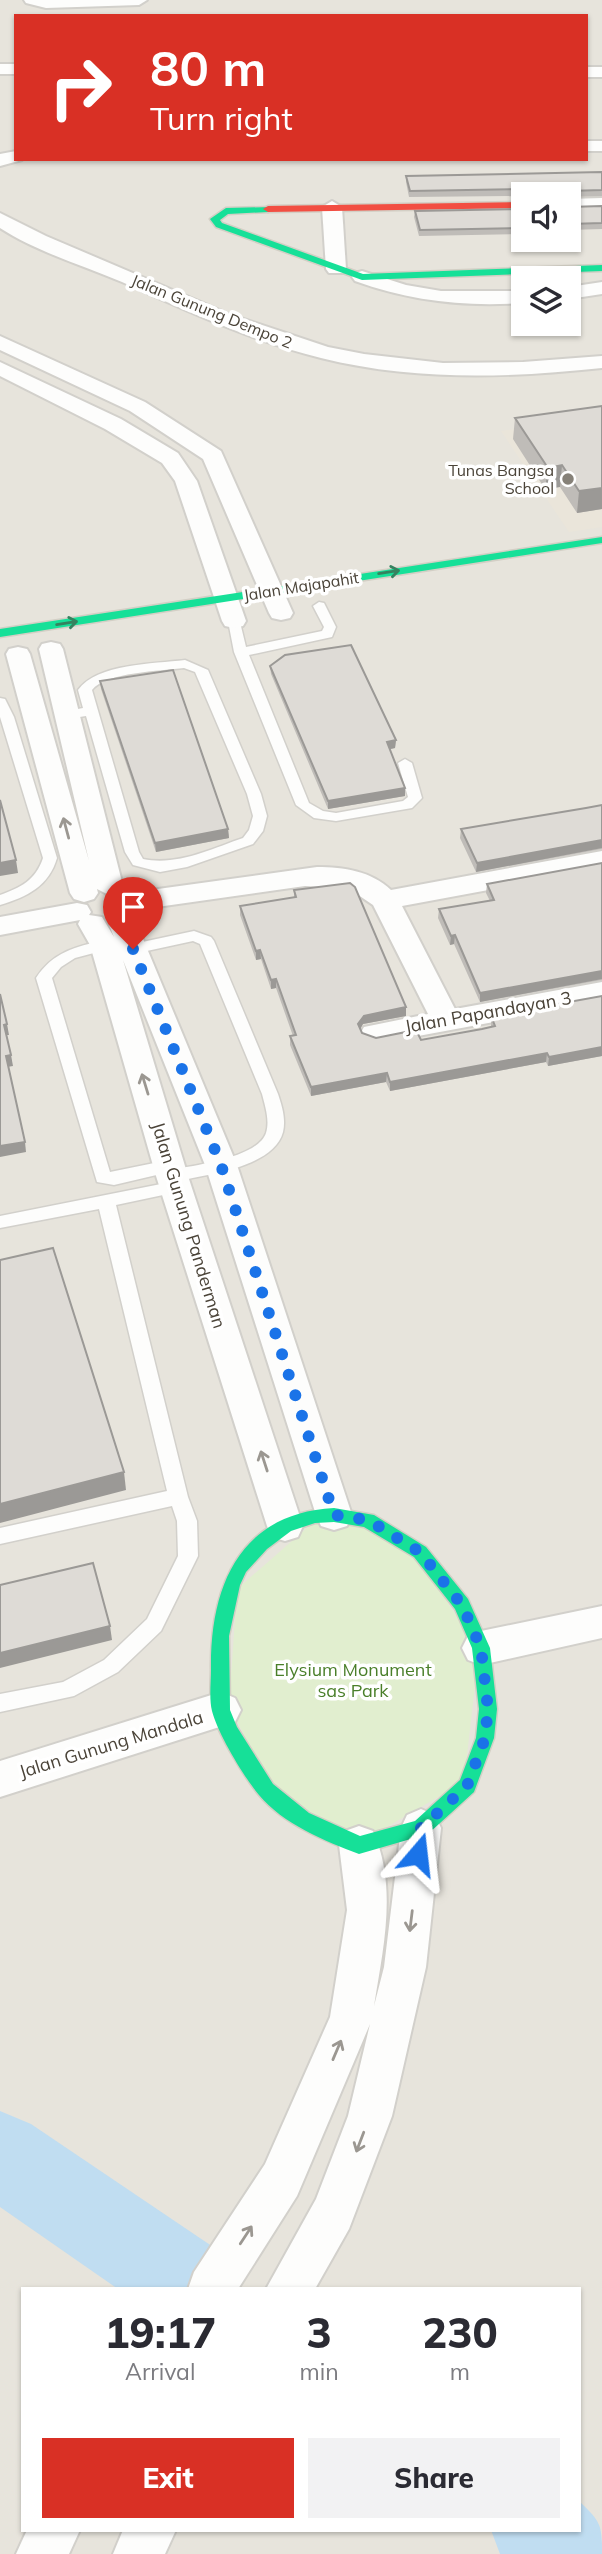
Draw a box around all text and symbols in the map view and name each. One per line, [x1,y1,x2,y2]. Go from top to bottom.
text: 80 m [150,37,266,98]
icon: right [35,42,126,133]
text: Turn right [150,98,293,138]
map controls [511,182,581,336]
button: sound [511,182,581,252]
button: layers [511,266,581,336]
street label: Jalan Gunung Dempo 2 [129,270,295,352]
place label: Tunas Bangsa School [448,460,554,498]
marker: Tunas Bangsa School [560,471,576,487]
one-way arrow [377,565,400,578]
street label: Jalan Majapahit [242,567,361,605]
one-way arrow [56,616,78,629]
one-way arrow [59,817,72,839]
pin [103,877,163,949]
icon: arrive [114,888,152,926]
street label: Jalan Papandayan 3 [403,986,573,1038]
one-way arrow [138,1073,151,1095]
street label: Jalan Gunung Panderman [147,1119,231,1331]
one-way arrow [257,1451,270,1473]
park label: Elysium Monument sas Park [274,1658,432,1702]
street label: Jalan Gunung Mandala [16,1705,206,1783]
position arrow [381,1817,455,1891]
one-way arrow [404,1909,417,1931]
one-way arrow [331,2040,344,2061]
one-way arrow [353,2130,366,2152]
one-way arrow [239,2225,253,2245]
text: 19:17 [104,2306,216,2359]
text: 3 [306,2306,332,2359]
text: 230 [422,2306,498,2359]
text: Arrival [125,2357,195,2386]
text: min [299,2357,339,2386]
text: m [450,2357,470,2386]
button: Exit [42,2438,294,2518]
button: Share [308,2438,560,2518]

